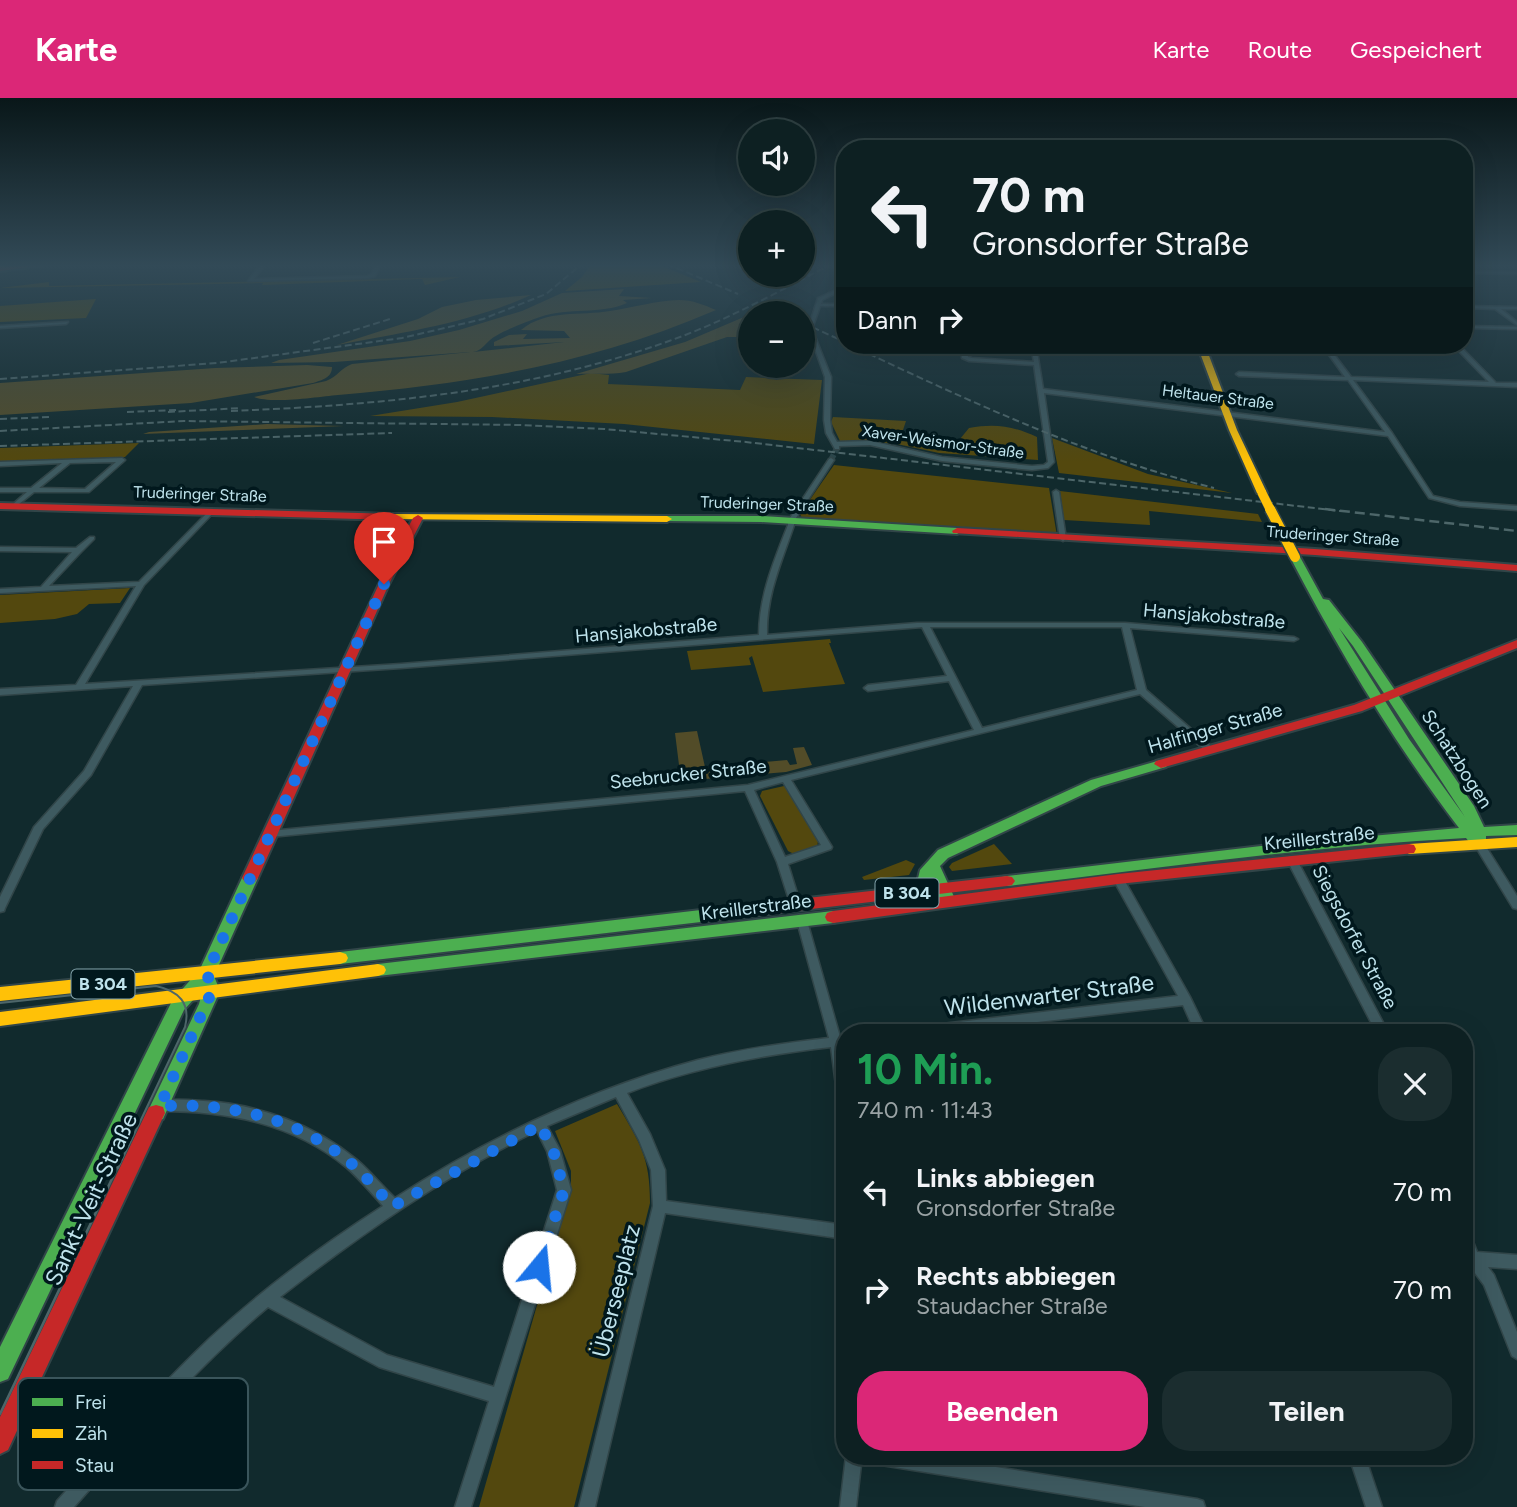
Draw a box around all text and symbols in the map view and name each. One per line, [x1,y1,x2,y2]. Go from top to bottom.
text: Karte [35,30,117,69]
text: Karte [1153,35,1209,64]
text: Route [1247,35,1312,64]
text: Gespeichert [1350,35,1482,64]
map controls [738,119,815,378]
button: sound [738,119,815,196]
text: 70 m [972,165,1085,224]
icon: left [857,168,948,259]
button: + [738,210,815,287]
text: Gronsdorfer Straße [972,225,1249,263]
button: − [738,301,815,378]
icon: right [931,301,969,339]
text: Dann [857,304,917,336]
street label: Heltauer Straße [1161,381,1275,413]
street label: Xaver-Weismor-Straße [861,421,1025,463]
street label: Truderinger Straße [133,482,267,506]
street label: Truderinger Straße [700,492,834,516]
pin [354,512,414,584]
street label: Truderinger Straße [1266,522,1400,550]
icon: arrive [365,523,403,561]
street label: Hansjakobstraße [1142,598,1286,634]
street label: Hansjakobstraße [574,612,718,648]
street label: Halfinger Straße [1145,698,1285,758]
street label: Schatzbogen [1417,705,1497,813]
street label: Seebrucker Straße [609,754,767,794]
street label: Kreillerstraße [1263,821,1375,855]
street label: Siegsdorfer Straße [1307,861,1403,1013]
road number: B 304 [876,878,939,908]
street label: Kreillerstraße [699,889,813,925]
street label: Wildenwarter Straße [943,968,1155,1022]
road number: B 304 [72,970,134,998]
text: 10 Min. [857,1044,993,1095]
button: close [1378,1047,1452,1121]
text: 740 m · 11:43 [857,1096,992,1124]
street label: Sankt-Veit-Straße [39,1108,143,1290]
text: Links abbiegen [916,1162,1095,1194]
icon: left [857,1173,895,1211]
text: 70 m [1393,1176,1452,1208]
text: Gronsdorfer Straße [916,1194,1115,1222]
street label: Überseeplatz [586,1221,646,1361]
position arrow [502,1230,576,1304]
text: Rechts abbiegen [916,1260,1116,1292]
icon: right [857,1271,895,1309]
text: 70 m [1393,1274,1452,1306]
text: Staudacher Straße [916,1292,1108,1320]
button: Beenden [857,1371,1148,1451]
button: Teilen [1162,1371,1452,1451]
legend [18,1378,248,1490]
text: Frei [75,1391,106,1414]
text: Zäh [75,1422,107,1445]
text: Stau [75,1454,114,1477]

